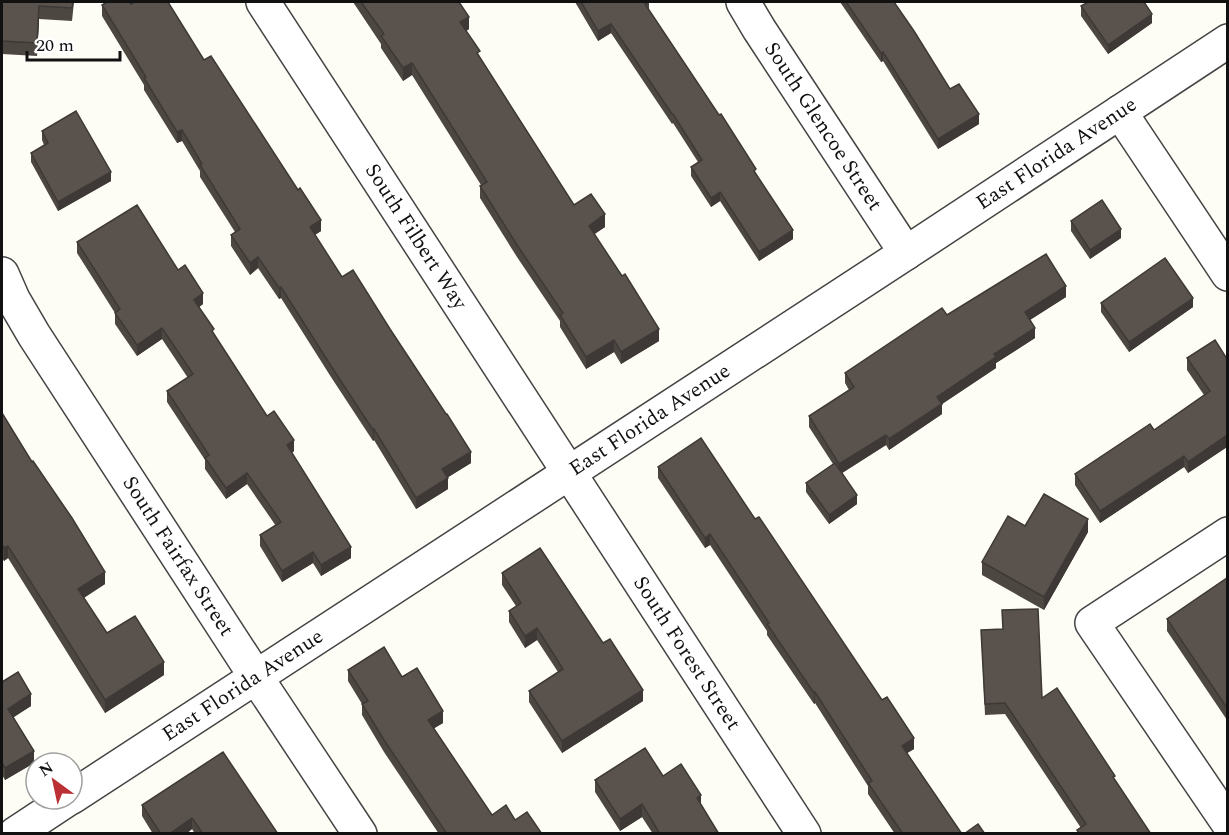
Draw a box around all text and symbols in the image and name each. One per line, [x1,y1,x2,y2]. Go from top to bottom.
scale bar [27,24,120,62]
text: 20 m [36,32,74,59]
street label: South Glencoe Street [756,36,890,217]
street label: East Florida Avenue [970,89,1144,219]
street label: South Filbert Way [356,157,476,317]
street label: East Florida Avenue [563,356,737,485]
street label: South Fairfax Street [114,470,242,643]
street label: South Forest Street [625,570,749,737]
street label: East Florida Avenue [156,621,330,750]
north arrow [24,751,84,811]
text: N [34,756,58,783]

